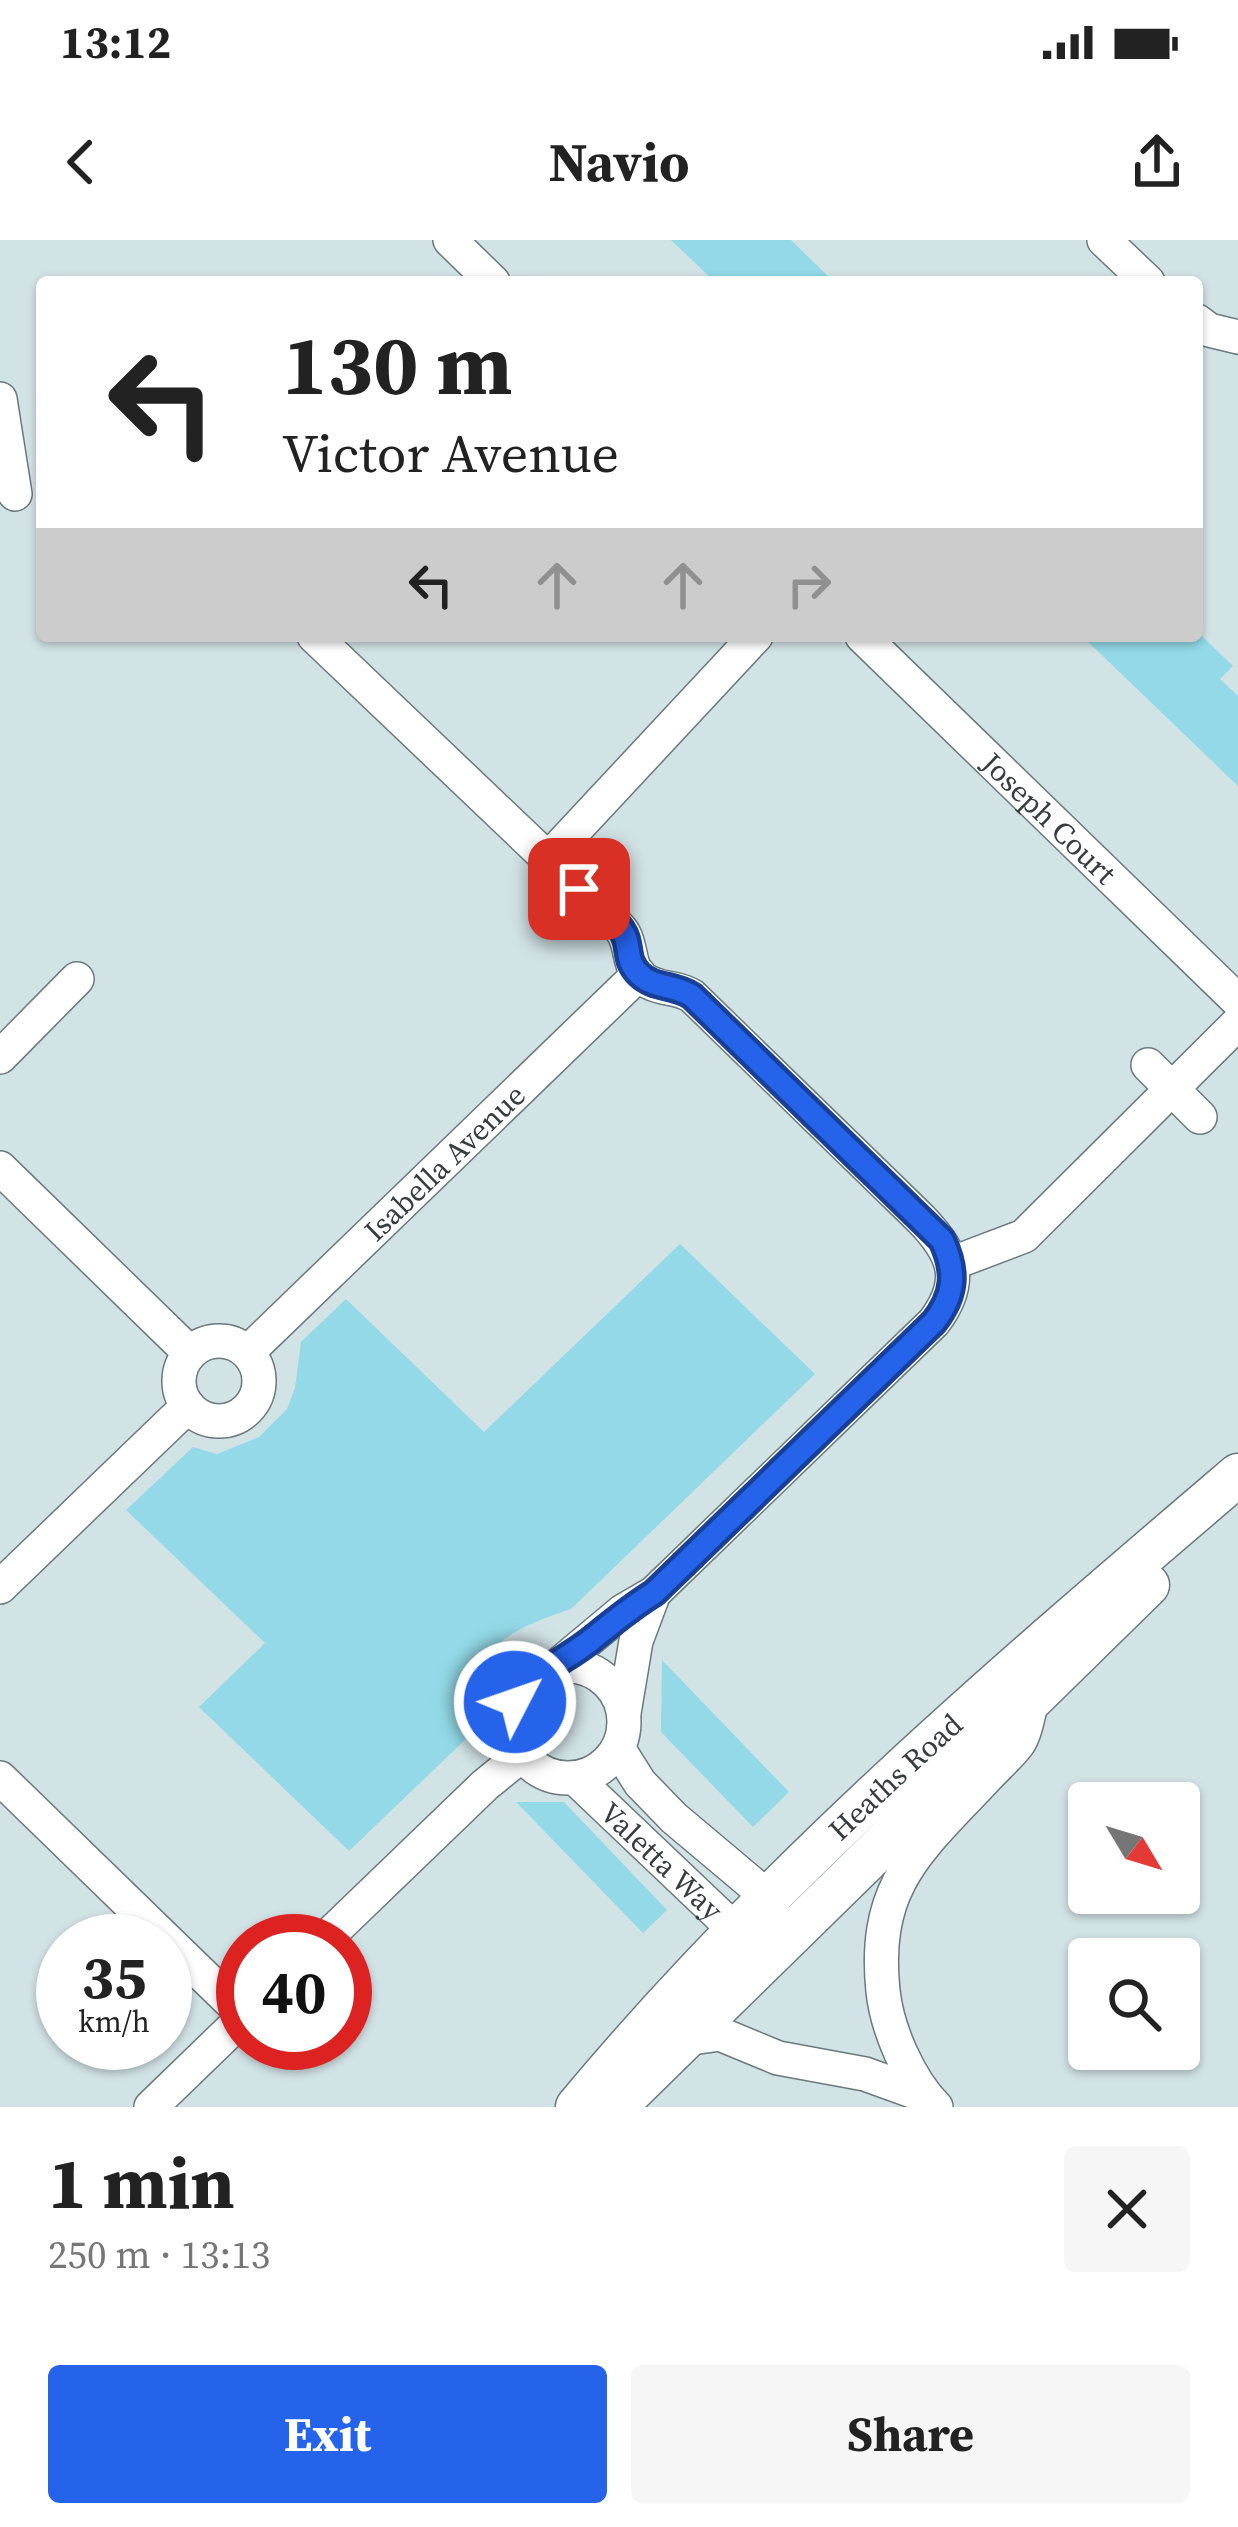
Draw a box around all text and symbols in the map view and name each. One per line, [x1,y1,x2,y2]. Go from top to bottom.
text: 13:12 [60,11,171,73]
text: Navio [549,125,689,199]
icon: back [48,129,114,195]
icon: share [1124,129,1190,195]
text: 130 m [282,307,513,422]
icon: left [84,324,240,480]
text: Victor Avenue [282,416,619,490]
icon: left [398,552,464,618]
icon: ahead [524,552,590,618]
icon: ahead [650,552,716,618]
icon: right [776,552,842,618]
street label: Joseph Court [972,742,1126,893]
pin [528,838,630,940]
icon: arrive [546,856,612,922]
street label: Isabella Avenue [355,1075,534,1250]
position arrow [452,1639,578,1765]
street label: Heaths Road [819,1704,971,1849]
north arrow [1068,1782,1200,1914]
map controls [1068,1782,1200,2070]
street label: Valetta Way [591,1792,733,1930]
speed limit sign: 40 [216,1914,372,2070]
text: 35 [81,1936,147,2018]
button: search [1068,1938,1200,2070]
text: km/h [78,2001,150,2042]
text: 1 min [48,2133,235,2232]
button: close [1064,2146,1190,2272]
text: 250 m · 13:13 [48,2228,270,2281]
button: Exit [48,2365,607,2503]
button: Share [631,2365,1190,2503]

